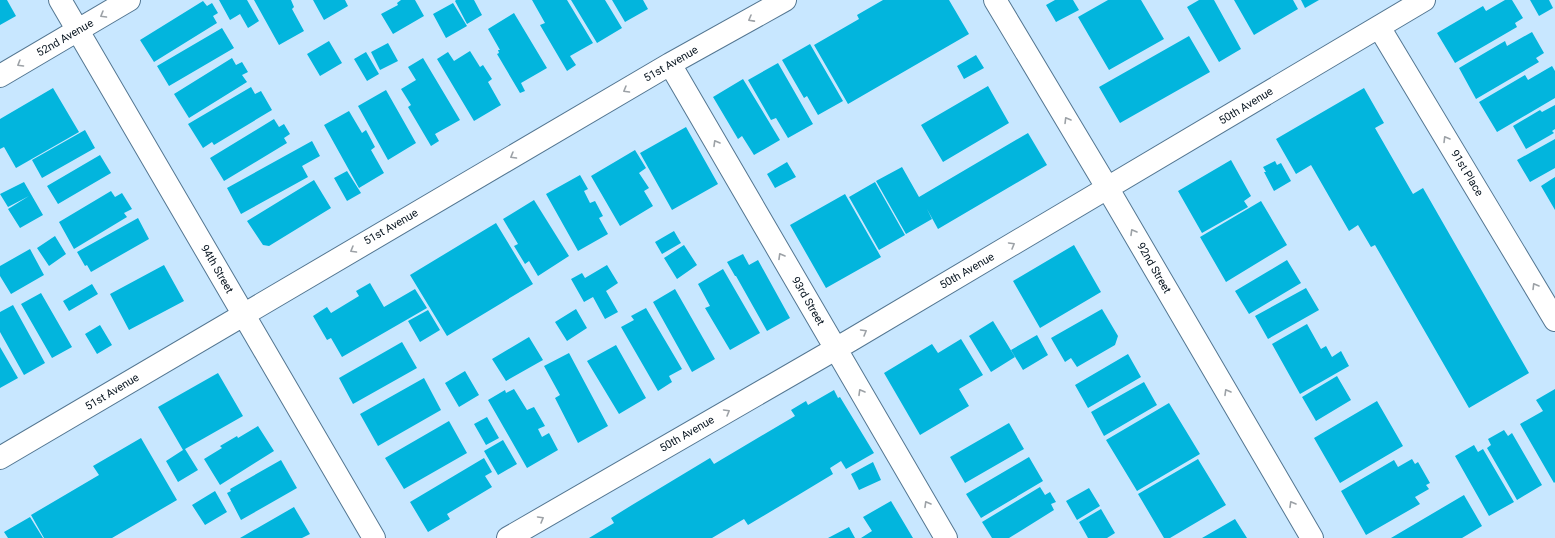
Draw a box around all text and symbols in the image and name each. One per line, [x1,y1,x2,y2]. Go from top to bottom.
one-way arrow [100,11,107,18]
one-way arrow [748,14,755,22]
street label: 52nd Avenue [34,16,96,59]
street label: 51st Avenue [642,43,701,85]
one-way arrow [17,60,24,67]
street label: 50th Avenue [1217,85,1276,127]
one-way arrow [622,86,630,93]
one-way arrow [1064,117,1071,124]
one-way arrow [1444,136,1451,143]
one-way arrow [714,140,721,147]
street label: 91st Place [1448,148,1486,199]
one-way arrow [510,151,517,158]
street label: 51st Avenue [362,206,421,248]
one-way arrow [1130,229,1137,236]
street label: 92nd Street [1134,240,1174,296]
street label: 94th Street [198,242,236,296]
one-way arrow [1008,243,1015,250]
one-way arrow [350,245,357,252]
street label: 50th Avenue [937,250,997,292]
one-way arrow [779,253,786,260]
street label: 93rd Street [789,274,827,328]
one-way arrow [1532,283,1539,290]
one-way arrow [859,330,867,337]
street label: 51st Avenue [83,371,141,413]
one-way arrow [858,389,865,396]
one-way arrow [1224,389,1231,396]
one-way arrow [723,409,730,416]
street label: 50th Avenue [657,413,717,455]
one-way arrow [924,501,931,508]
one-way arrow [1290,501,1297,508]
one-way arrow [537,516,545,523]

